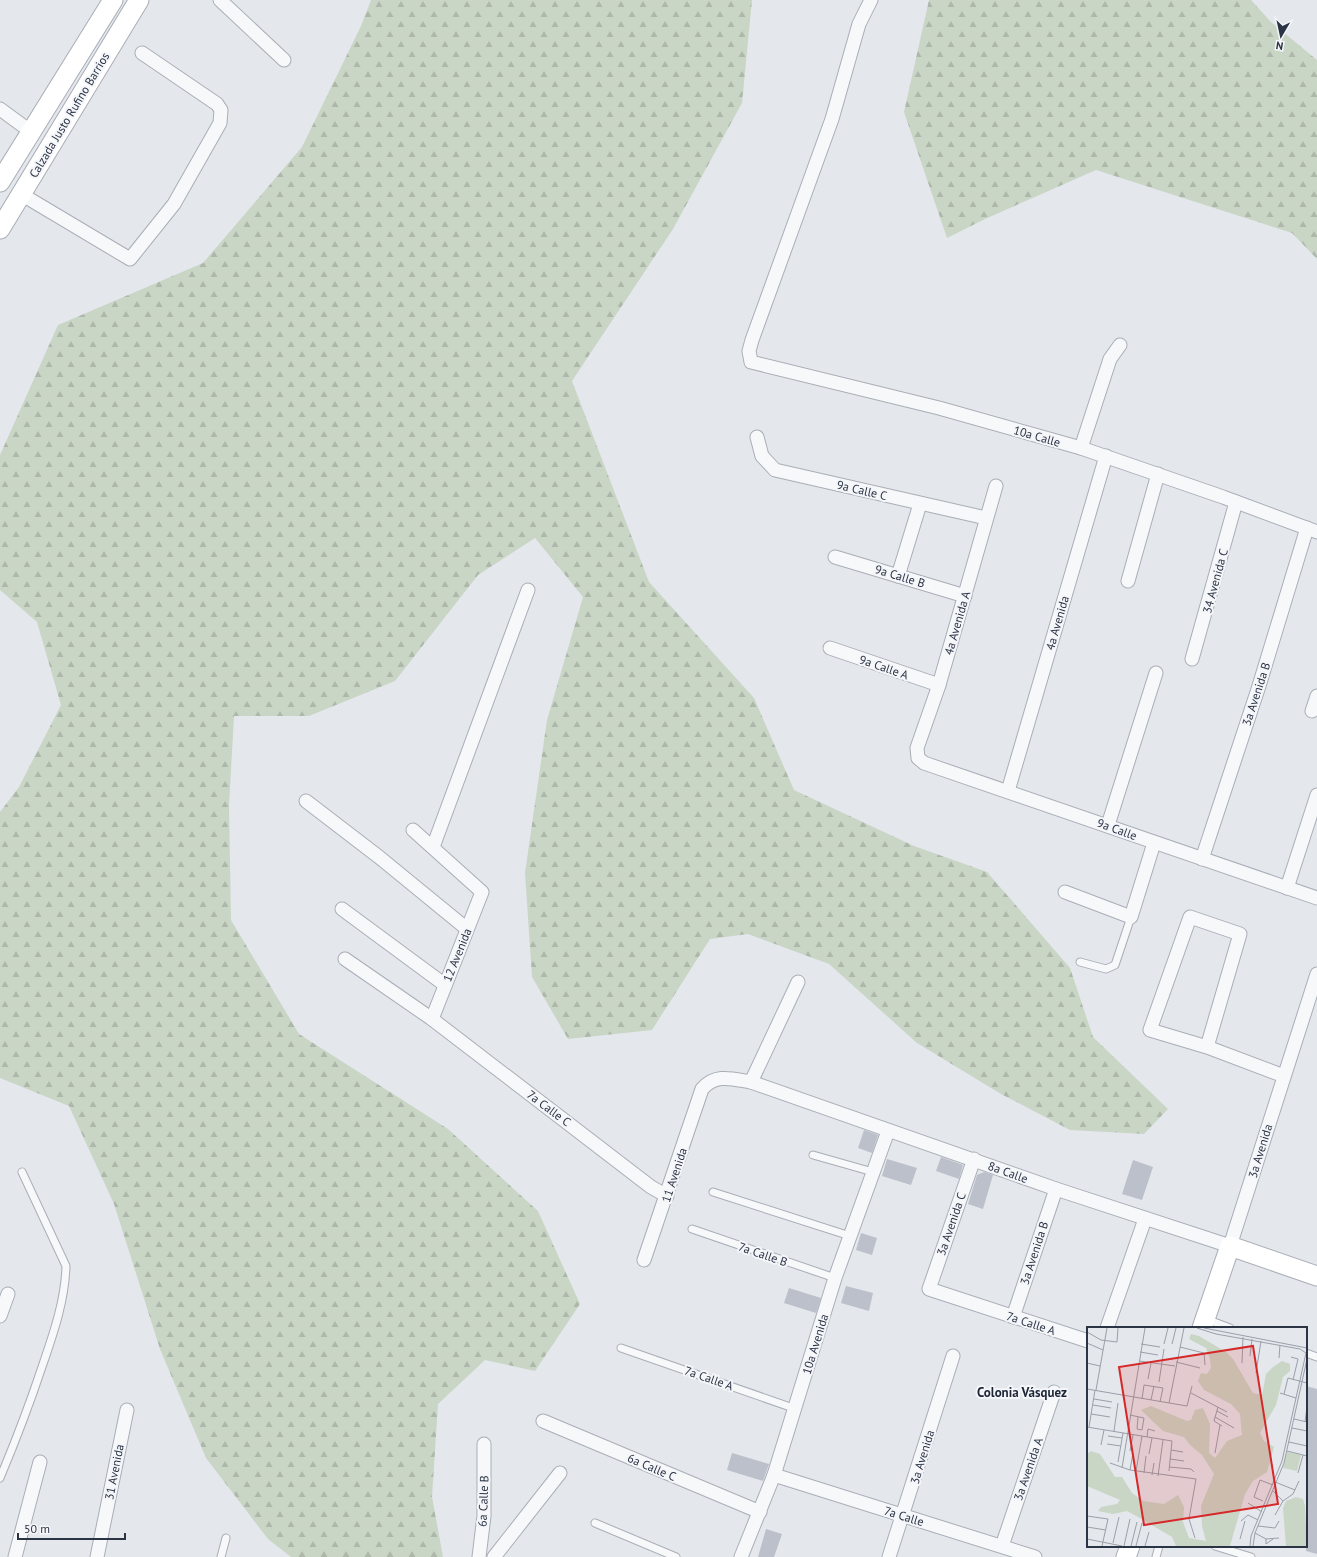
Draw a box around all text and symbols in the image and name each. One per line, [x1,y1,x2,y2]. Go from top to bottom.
north arrow [1261,16,1301,56]
text: N [1275,38,1284,53]
street label: Calzada Justo Rufino Barrios [26,50,112,180]
street label: 10a Calle [1012,422,1062,450]
street label: 9a Calle C [835,477,889,503]
street label: 34 Avenida C [1199,547,1231,615]
street label: 9a Calle B [873,561,927,591]
street label: 4a Avenida A [941,589,973,657]
street label: 4a Avenida [1042,594,1072,652]
street label: 9a Calle A [857,652,911,682]
street label: 3a Avenida B [1239,660,1273,728]
street label: 9a Calle [1095,815,1139,843]
street label: 12 Avenida [439,926,475,984]
street label: 7a Calle C [524,1087,574,1129]
street label: 3a Avenida [1245,1122,1275,1180]
street label: 11 Avenida [658,1146,690,1204]
street label: 8a Calle [986,1158,1030,1186]
street label: 3a Avenida C [933,1190,969,1258]
street label: 3a Avenida B [1017,1219,1051,1287]
street label: 7a Calle B [736,1239,790,1269]
street label: 7a Calle A [1005,1308,1057,1338]
street label: 10a Avenida [799,1312,831,1376]
inset map [1087,1327,1307,1547]
street label: 7a Calle A [683,1363,735,1393]
district label: Colonia Vásquez [977,1384,1067,1401]
street label: 3a Avenida [907,1428,937,1486]
street label: 3a Avenida A [1010,1435,1046,1503]
street label: 31 Avenida [101,1443,127,1501]
street label: 6a Calle C [625,1450,679,1484]
street label: 6a Calle B [475,1475,491,1527]
street label: 7a Calle [882,1503,926,1529]
scale bar [18,1515,125,1541]
text: 50 m [24,1521,50,1536]

